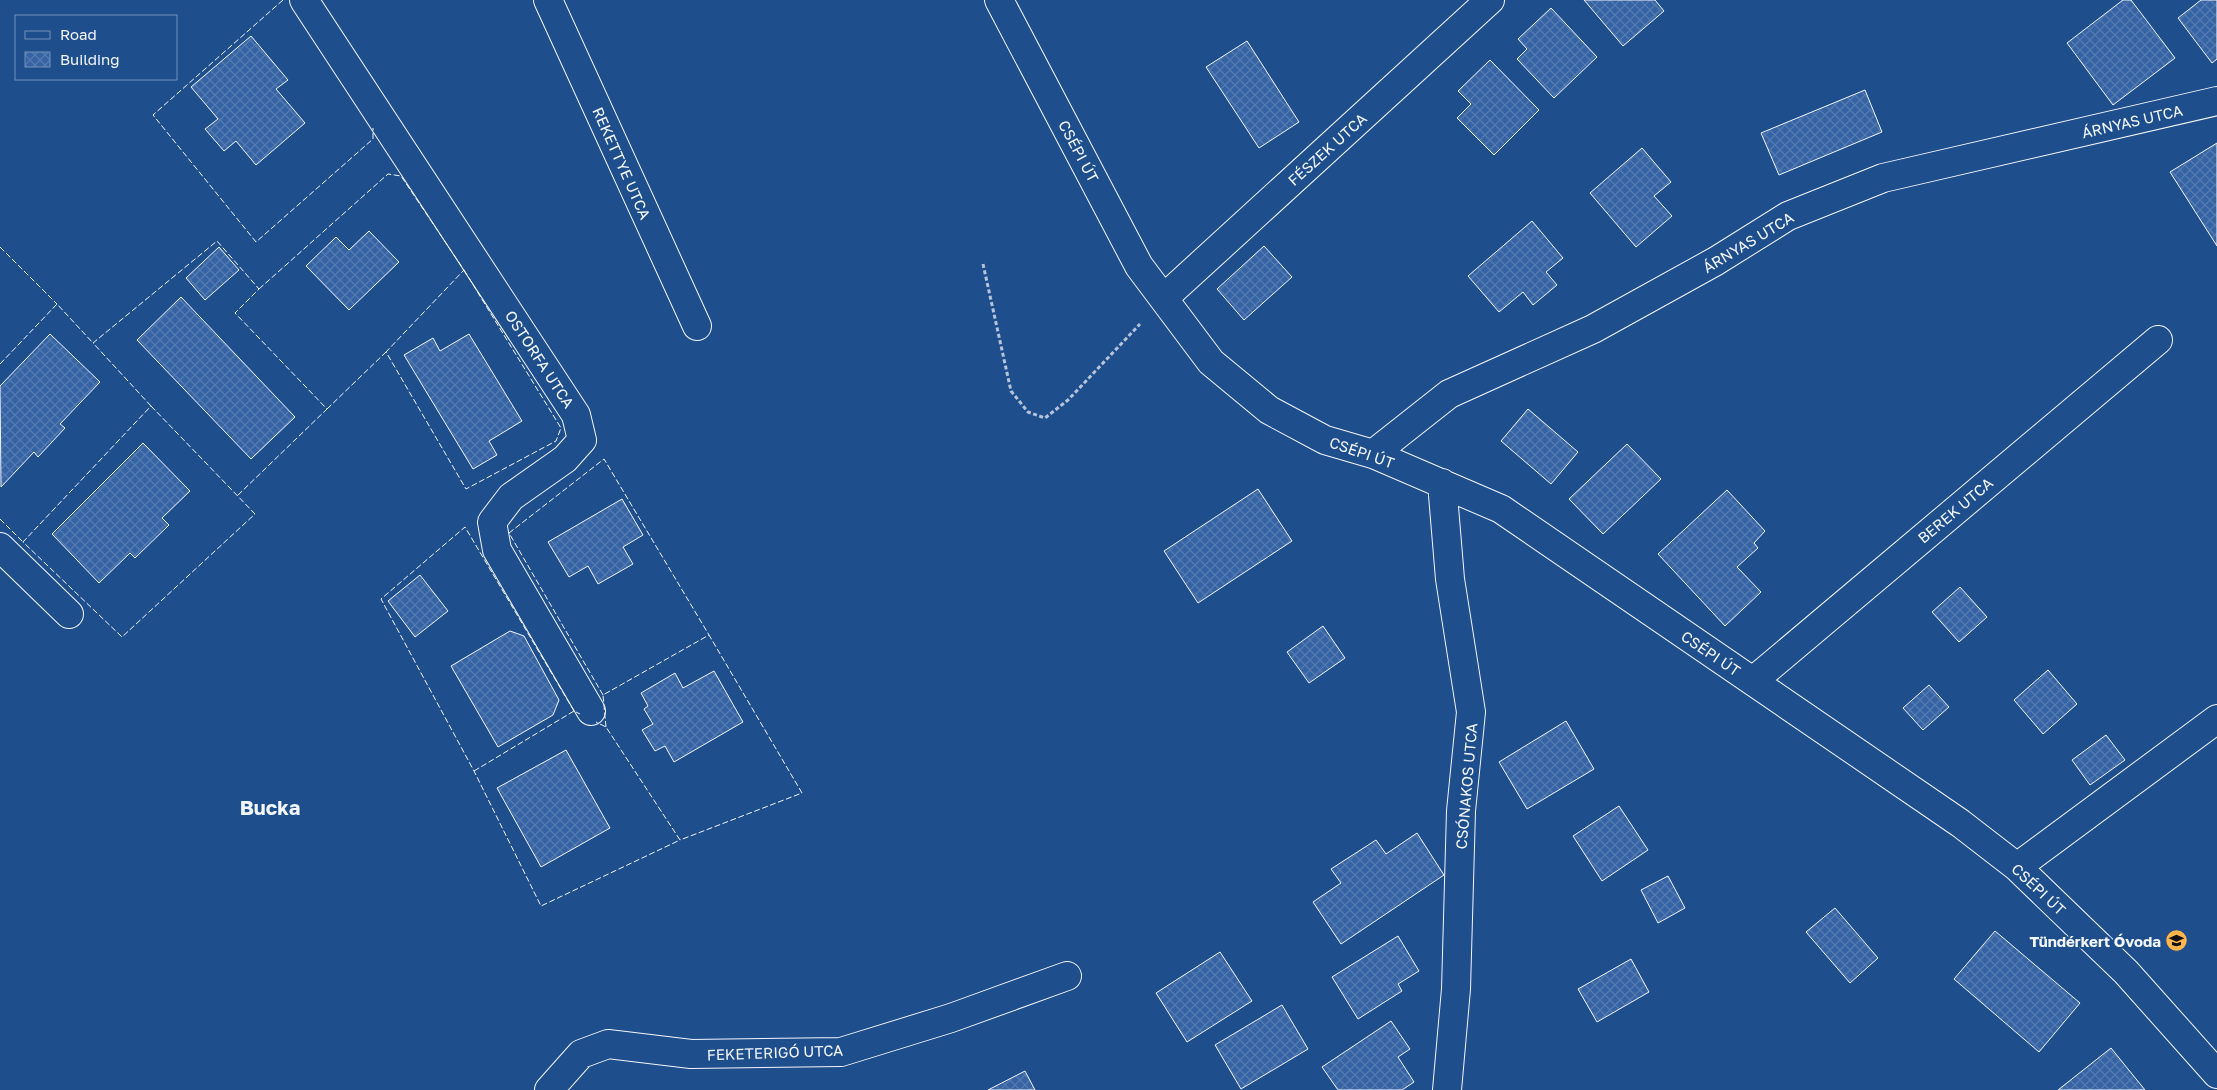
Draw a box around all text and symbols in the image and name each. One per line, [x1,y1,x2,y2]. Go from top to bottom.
legend [15,15,178,80]
text: Road [60,25,97,43]
text: Building [60,50,120,68]
street label: ÁRNYAS UTCA [2080,101,2184,141]
street label: REKETTYE UTCA [589,104,655,222]
street label: FÉSZEK UTCA [1284,109,1370,189]
street label: CSÉPI ÚT [1055,117,1103,185]
street label: ÁRNYAS UTCA [1699,208,1797,276]
street label: OSTORFA UTCA [502,307,578,411]
street label: CSÉPI ÚT [1327,433,1397,471]
street label: BEREK UTCA [1914,473,1996,547]
street label: CSÉPI ÚT [1678,627,1744,679]
street label: CSÓNAKOS UTCA [1452,722,1480,850]
district label: Bucka [240,795,300,819]
street label: CSÉPI ÚT [2008,859,2070,919]
school or university icon: Tündérkert Óvoda [2165,929,2189,953]
place label: Tündérkert Óvoda [2030,932,2161,950]
street label: FEKETERIGÓ UTCA [707,1041,843,1063]

